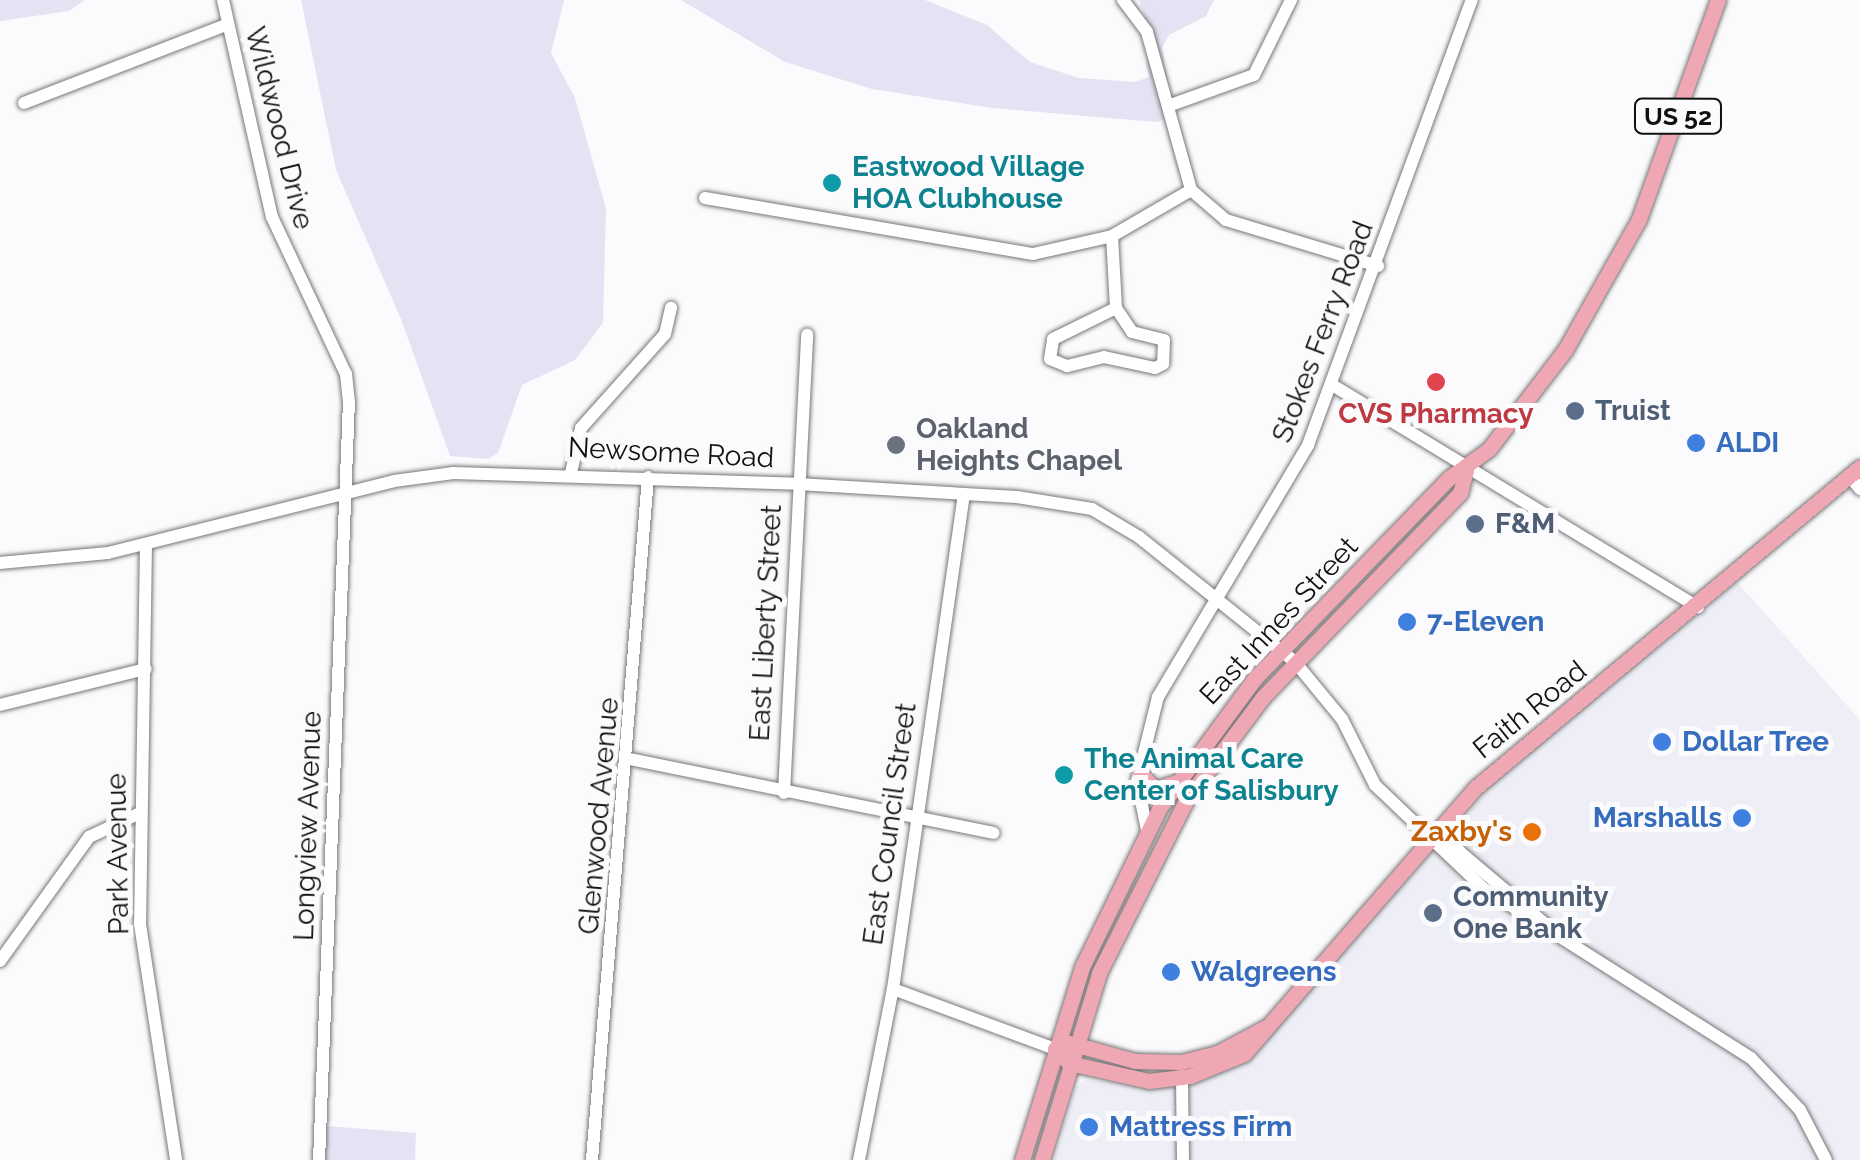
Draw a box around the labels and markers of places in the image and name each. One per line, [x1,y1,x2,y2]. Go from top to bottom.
place label: Eastwood Village HOA Clubhouse [852,150,1085,216]
marker: Eastwood Village HOA Clubhouse [821,172,843,194]
marker: CVS Pharmacy [1425,371,1447,393]
place label: Truist [1595,394,1671,428]
place label: CVS Pharmacy [1338,397,1534,431]
marker: Truist [1564,400,1586,422]
place label: Oakland Heights Chapel [916,412,1122,478]
place label: ALDI [1716,426,1779,460]
marker: ALDI [1685,432,1707,454]
marker: Oakland Heights Chapel [885,434,907,456]
place label: F&M [1495,507,1555,541]
marker: F&M [1464,513,1486,535]
place label: 7-Eleven [1427,605,1544,639]
marker: 7-Eleven [1396,611,1418,633]
place label: Dollar Tree [1682,725,1831,759]
marker: Dollar Tree [1651,731,1673,753]
place label: The Animal Care Center of Salisbury [1084,742,1340,808]
marker: The Animal Care Center of Salisbury [1053,764,1075,786]
place label: Marshalls [1593,801,1722,835]
marker: Marshalls [1731,807,1753,829]
place label: Zaxby's [1411,815,1512,849]
marker: Zaxby's [1521,821,1543,843]
place label: Community One Bank [1453,880,1609,946]
marker: Community One Bank [1422,902,1444,924]
place label: Walgreens [1191,955,1336,989]
marker: Walgreens [1160,961,1182,983]
place label: Mattress Firm [1109,1110,1292,1144]
marker: Mattress Firm [1078,1116,1100,1138]

